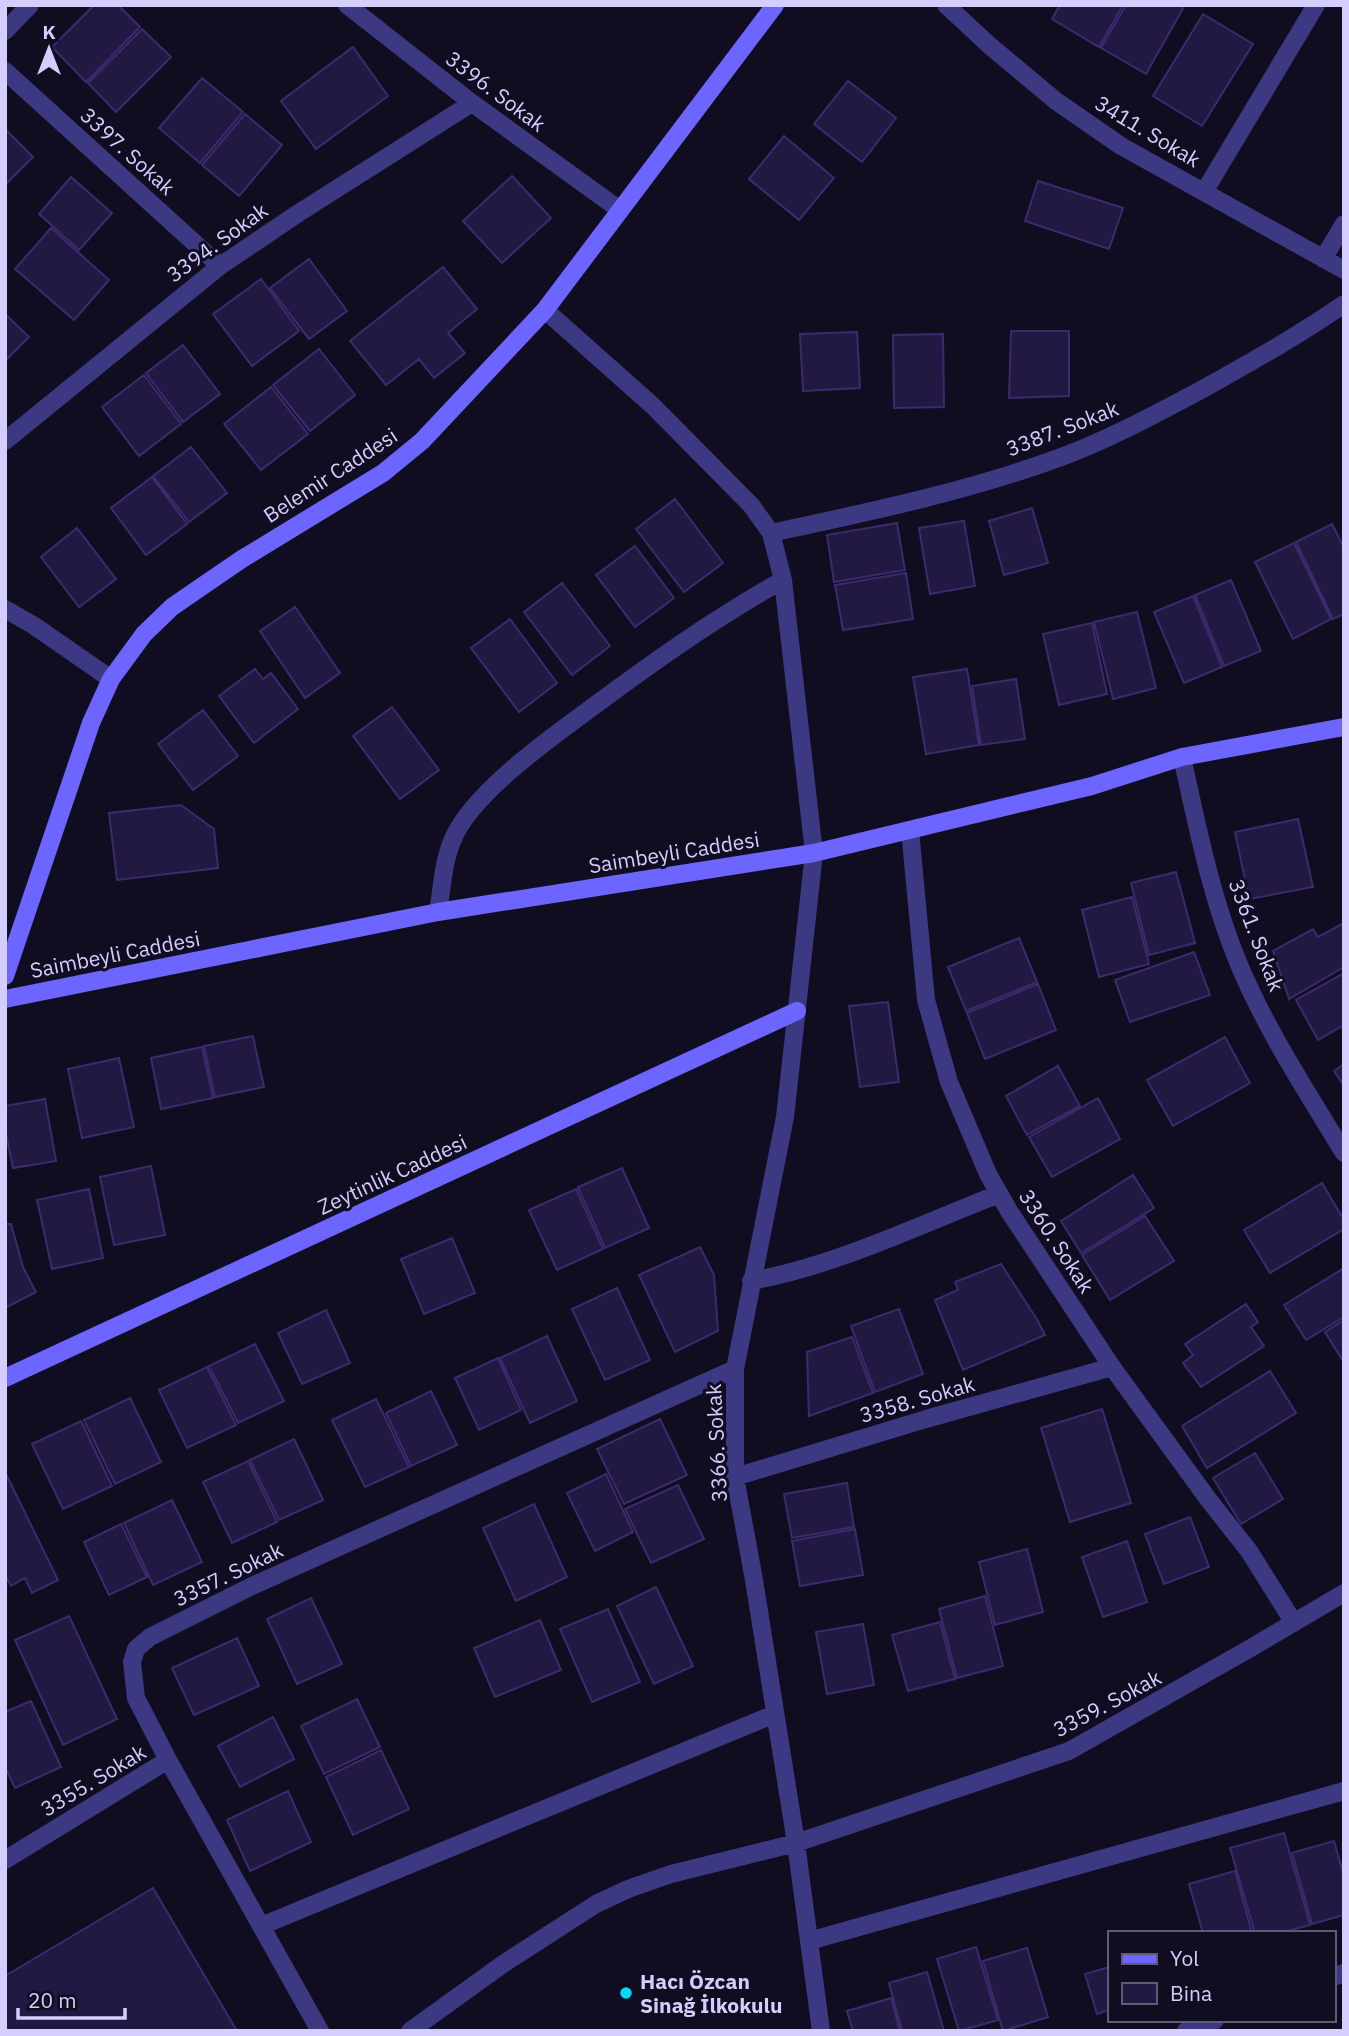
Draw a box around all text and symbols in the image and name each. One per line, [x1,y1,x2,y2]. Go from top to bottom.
north arrow [14,14,84,84]
text: K [42,20,56,44]
street label: 3396. Sokak [440,44,552,138]
street label: 3411. Sokak [1090,89,1206,173]
street label: 3397. Sokak [75,101,181,201]
street label: 3394. Sokak [161,196,273,288]
street label: 3387. Sokak [1002,394,1122,462]
street label: Belemir Caddesi [258,421,402,529]
street label: Saimbeyli Caddesi [587,825,761,879]
street label: 3361. Sokak [1223,875,1291,995]
street label: Saimbeyli Caddesi [28,924,202,984]
street label: Zeytinlik Caddesi [313,1127,471,1221]
street label: 3360. Sokak [1013,1184,1101,1298]
street label: 3358. Sokak [856,1369,978,1429]
street label: 3366. Sokak [699,1383,733,1503]
street label: 3357. Sokak [169,1535,287,1613]
street label: 3359. Sokak [1048,1663,1166,1743]
street label: 3355. Sokak [35,1738,151,1822]
legend [1108,1931,1335,2022]
text: Yol [1170,1944,1199,1972]
place label: Hacı Özcan Sinağ İlkokulu [640,1967,782,2019]
scale bar [18,1976,124,2020]
text: Bina [1170,1979,1212,2007]
marker: Hacı Özcan Sinağ İlkokulu [618,1985,634,2001]
text: 20 m [28,1986,77,2014]

